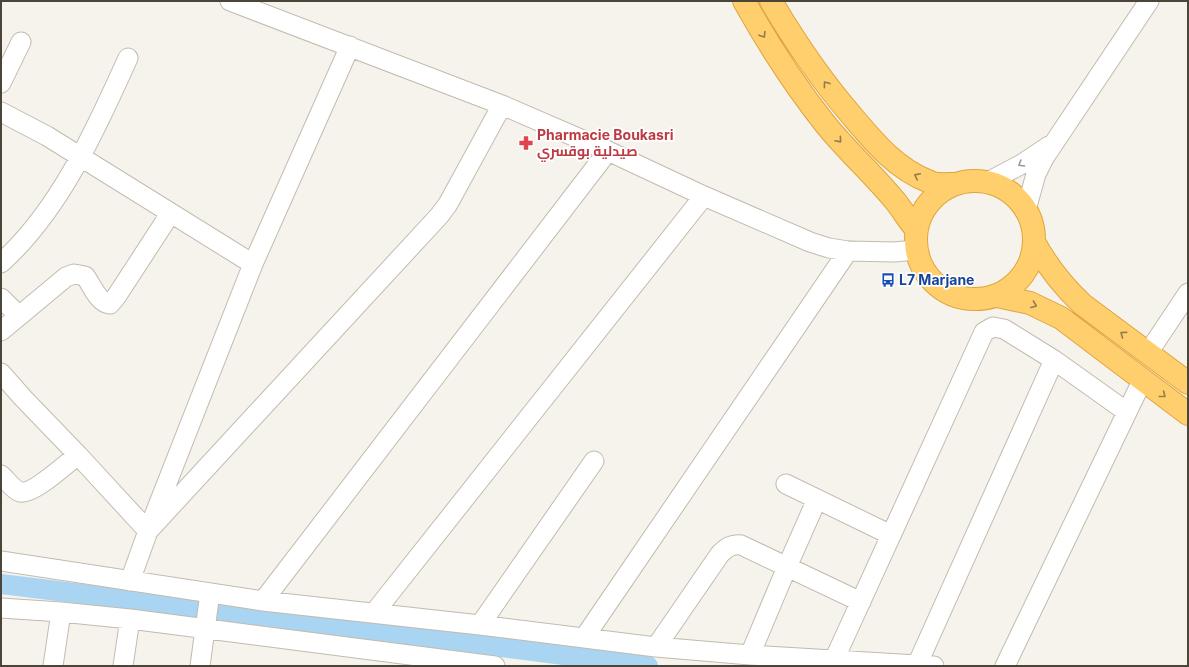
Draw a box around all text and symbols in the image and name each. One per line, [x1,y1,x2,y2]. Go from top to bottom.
one-way arrow [758,31,766,38]
one-way arrow [824,82,831,89]
place label: Pharmacie Boukasri صيدلية بوقسري [537,126,674,162]
pharmacy icon: Pharmacie Boukasri صيدلية بوقسري [518,135,534,151]
one-way arrow [835,135,842,143]
one-way arrow [1018,159,1025,166]
one-way arrow [913,173,921,181]
place label: L7 Marjane [899,271,974,288]
bus stop icon: L7 Marjane [880,272,896,288]
one-way arrow [1031,301,1038,309]
one-way arrow [1121,332,1128,339]
one-way arrow [1159,391,1166,398]

